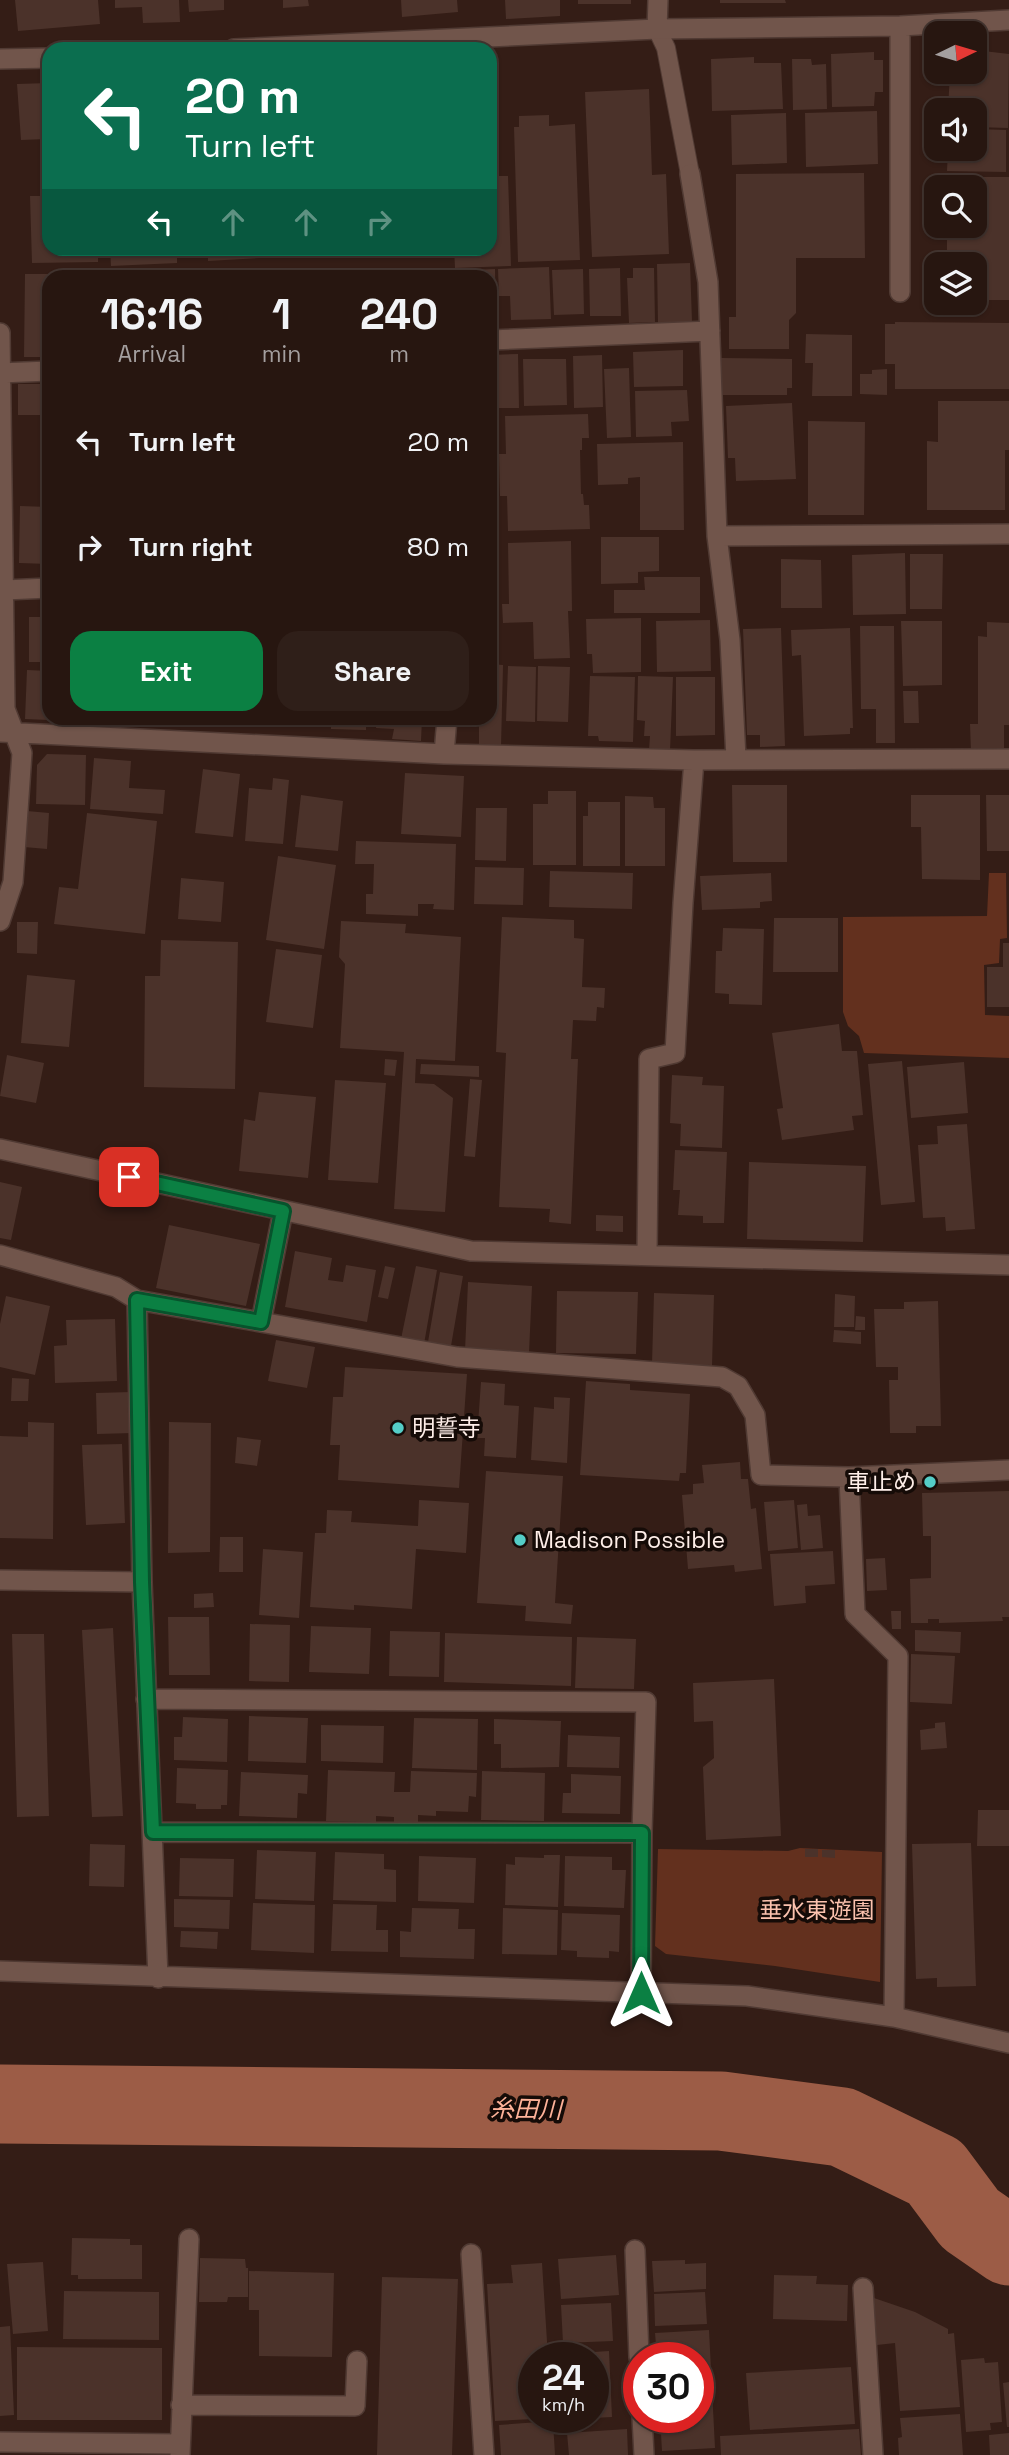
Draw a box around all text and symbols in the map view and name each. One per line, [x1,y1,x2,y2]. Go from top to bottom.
north arrow [924,21,987,84]
map controls [924,21,987,315]
text: 20 m [185,65,300,127]
icon: left [70,70,161,161]
button: sound [924,98,987,161]
text: Turn left [185,126,315,166]
button: search [924,175,987,238]
icon: left [141,203,179,241]
icon: ahead [214,203,252,241]
icon: ahead [287,203,325,241]
icon: right [360,203,398,241]
button: layers [924,252,987,315]
text: 16:16 [101,288,203,341]
text: 1 [272,288,291,341]
text: 240 [360,288,438,341]
text: Arrival [118,339,186,369]
text: min [262,339,301,369]
text: m [389,339,409,369]
icon: left [70,423,108,461]
text: Turn left [129,425,236,459]
text: 20 m [408,425,469,459]
icon: right [70,528,108,566]
text: Turn right [129,530,253,564]
text: 80 m [407,530,469,564]
button: Exit [70,631,263,711]
button: Share [277,631,469,711]
pin [99,1147,159,1207]
icon: arrive [110,1158,148,1196]
place label: 明誓寺 [412,1413,481,1443]
marker: 明誓寺 [390,1420,406,1436]
place label: 車止め [847,1467,916,1497]
marker: 車止め [922,1474,938,1490]
place label: Madison Possible [534,1525,725,1555]
marker: Madison Possible [512,1532,528,1548]
park label: 垂水東遊園 [760,1895,875,1925]
position arrow [604,1956,678,2030]
water label: 糸田川 [490,2093,565,2125]
speed limit sign: 30 [623,2342,714,2433]
text: 24 [542,2356,585,2400]
text: km/h [542,2393,585,2416]

